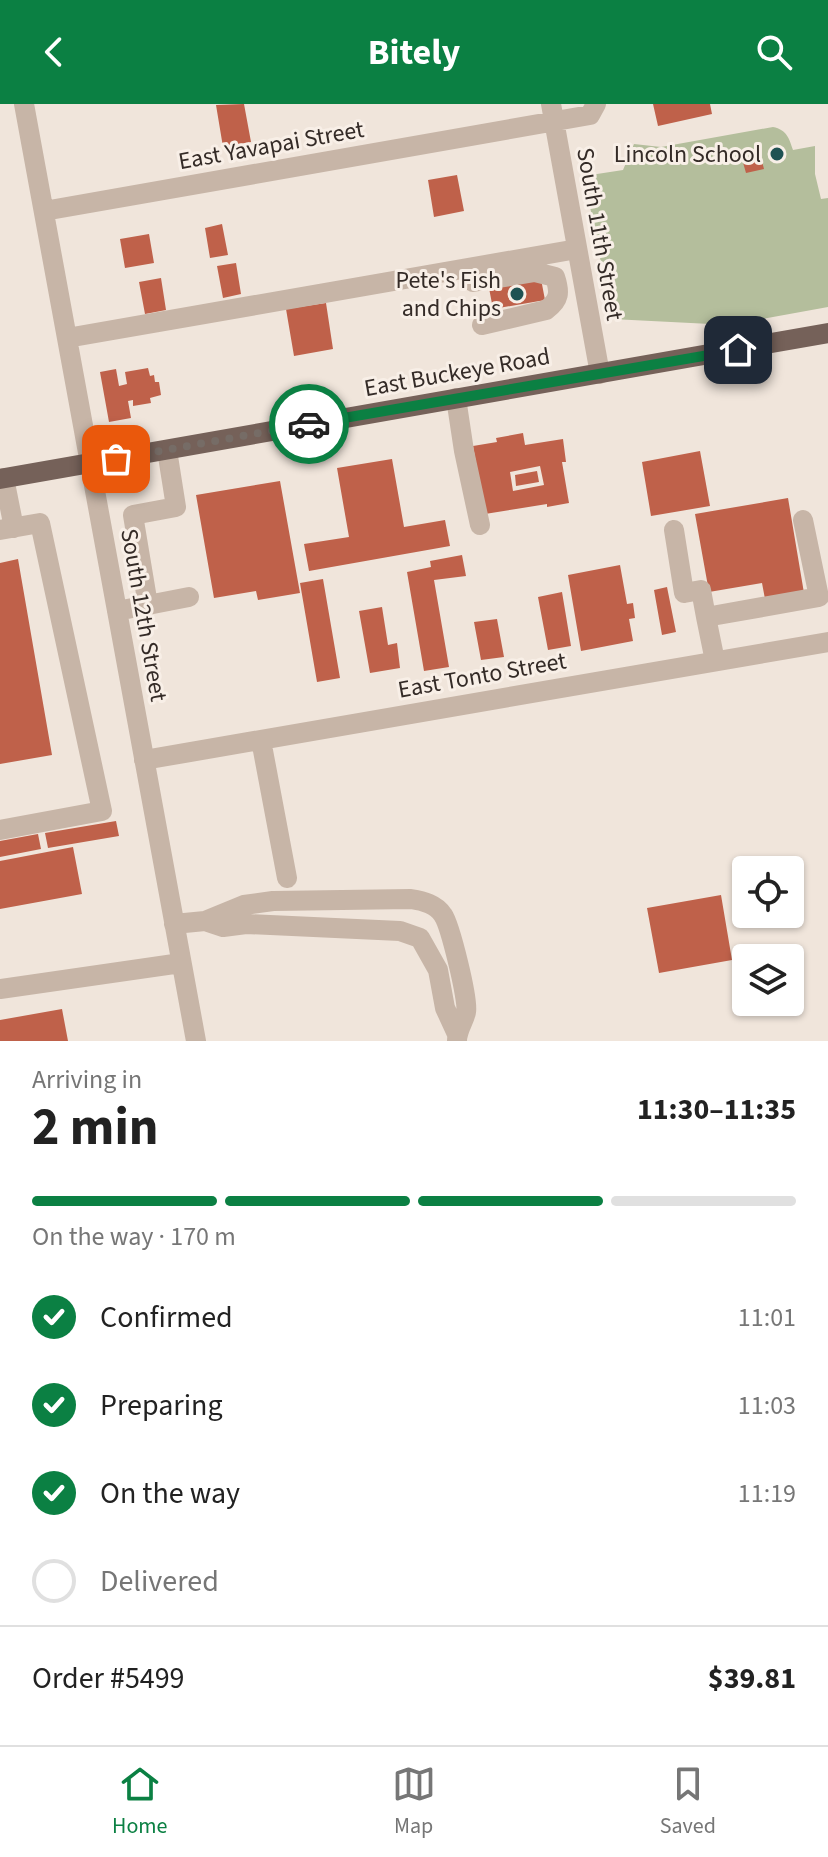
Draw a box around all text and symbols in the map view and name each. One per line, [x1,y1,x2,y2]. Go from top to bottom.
text: Bitely [368,27,460,78]
icon: back [32,30,76,74]
icon: search [752,30,796,74]
street label: East Yavapai Street [176,112,367,179]
place label: Lincoln School [614,137,761,172]
street label: South 11th Street [567,145,632,323]
marker: Lincoln School [768,145,786,163]
place label: Pete's Fish and Chips [395,263,501,326]
marker: Pete's Fish and Chips [508,285,526,303]
pin [704,316,772,384]
icon: home [716,328,760,372]
street label: East Buckeye Road [361,339,553,406]
courier [269,384,349,464]
icon: car [287,402,331,446]
pin [82,425,150,493]
icon: bag [94,437,138,481]
street label: South 12th Street [111,526,176,704]
street label: East Tonto Street [395,643,569,708]
map controls [732,856,804,1016]
button: locate [732,856,804,928]
button: layers [732,944,804,1016]
text: Arriving in [32,1061,142,1098]
text: 11:30–11:35 [637,1088,796,1131]
text: 2 min [32,1091,159,1165]
text: On the way · 170 m [32,1218,236,1255]
icon: check [32,1295,76,1339]
text: Confirmed [100,1296,233,1339]
text: 11:01 [738,1299,796,1336]
icon: check [32,1383,76,1427]
text: Preparing [100,1384,223,1427]
text: 11:03 [738,1387,796,1424]
icon: check [32,1471,76,1515]
text: On the way [100,1472,240,1515]
text: 11:19 [738,1475,796,1512]
text: Delivered [100,1560,219,1603]
text: Order #5499 [32,1657,185,1700]
text: $39.81 [708,1657,796,1700]
tab: Home [112,1762,167,1842]
tab: Map [392,1762,436,1842]
tab: Saved [660,1762,716,1842]

